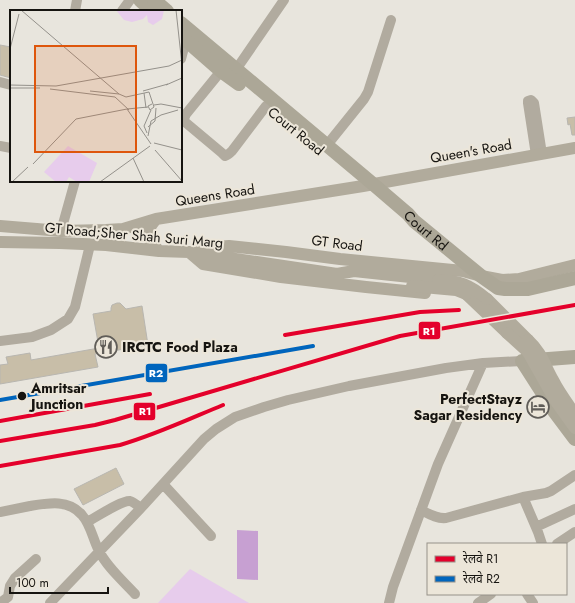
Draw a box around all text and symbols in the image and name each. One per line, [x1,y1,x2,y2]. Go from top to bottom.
inset map [10,10,182,182]
street label: Court Road [264,102,328,160]
street label: Queen's Road [429,134,513,168]
street label: Queens Road [174,179,256,211]
street label: Court Rd [399,206,452,255]
street label: GT Road;Sher Shah Suri Marg [44,217,224,253]
street label: GT Road [310,230,364,256]
line badge: R1 [418,321,441,340]
text: R1 [423,323,435,339]
restaurant icon: IRCTC Food Plaza [93,334,119,360]
place label: IRCTC Food Plaza [122,337,238,357]
line badge: R2 [145,363,168,383]
text: R2 [149,365,163,381]
place label: Amritsar Junction [28,378,87,414]
place label: PerfectStayz Sagar Residency [413,389,523,425]
marker: Amritsar Junction [16,390,28,402]
hotel icon: PerfectStayz Sagar Residency [525,394,551,420]
line badge: R1 [133,402,156,421]
text: R1 [139,403,151,419]
legend [427,543,567,595]
text: रेलवे R1 [463,550,498,568]
scale bar [10,569,108,595]
text: रेलवे R2 [463,570,500,588]
text: 100 m [16,574,49,592]

